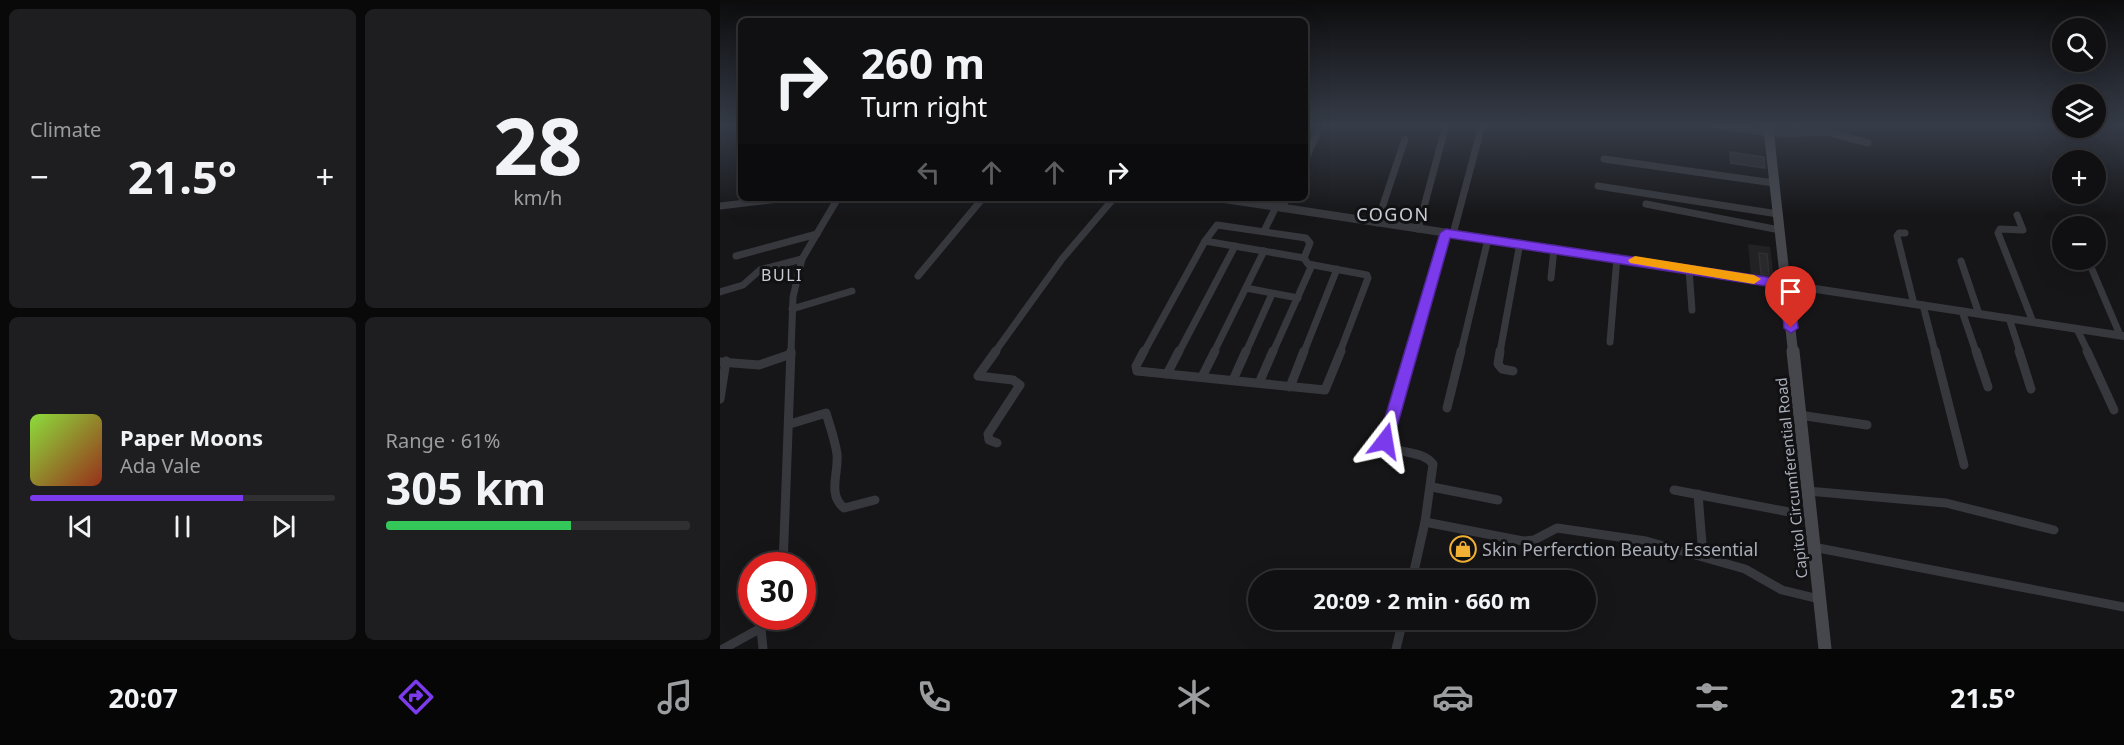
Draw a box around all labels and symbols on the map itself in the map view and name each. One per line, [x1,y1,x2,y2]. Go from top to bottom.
district label: COGON [1356,202,1430,226]
district label: BULI [761,264,803,286]
pin [1765,266,1816,328]
street label: Capitol Circumferential Road [1771,377,1811,579]
position arrow [1353,409,1417,473]
shop icon: Skin Perferction Beauty Essential [1448,534,1478,564]
place label: Skin Perferction Beauty Essential [1482,537,1758,561]
speed limit sign: 30 [738,552,816,630]

